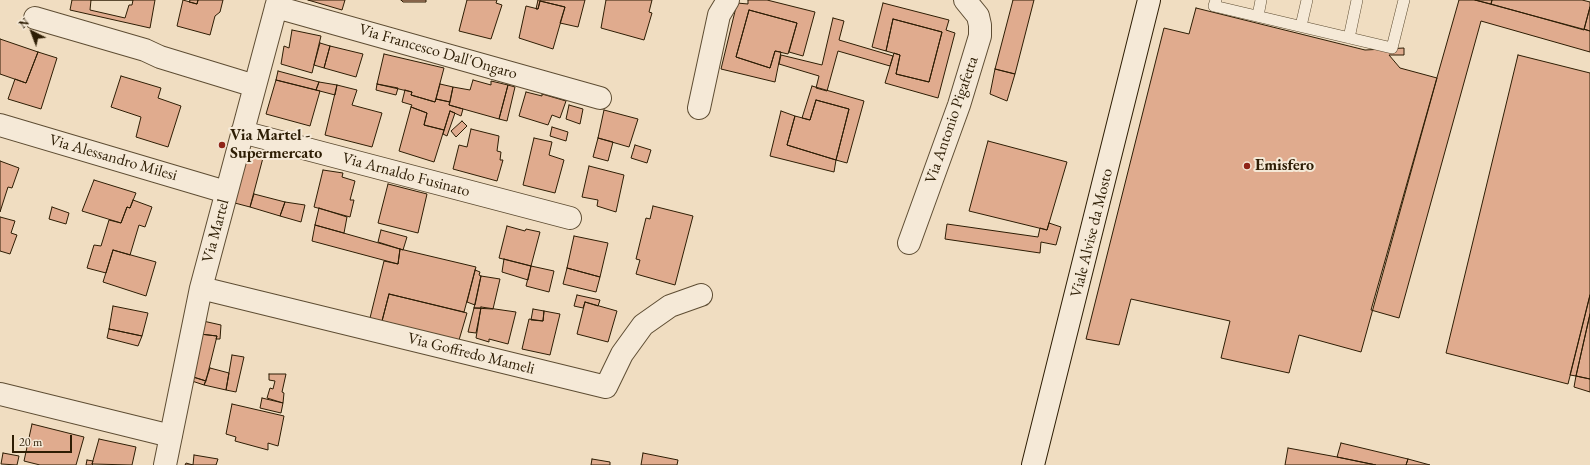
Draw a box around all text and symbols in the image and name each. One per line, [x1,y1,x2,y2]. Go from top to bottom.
north arrow [12,12,52,52]
text: N [16,15,32,31]
street label: Via Francesco Dall'Ongaro [357,20,519,84]
street label: Via Antonio Pigafetta [921,54,983,186]
place label: Via Martel - Supermercato [230,126,322,164]
street label: Via Alessandro Milesi [47,131,179,185]
marker: Via Martel - Supermercato [217,140,227,150]
street label: Via Arnaldo Fusinato [340,149,472,201]
place label: Emisfero [1255,156,1314,176]
marker: Emisfero [1242,161,1252,171]
street label: Viale Alvise da Mosto [1067,167,1117,299]
street label: Via Martel [198,197,234,265]
street label: Via Goffredo Mameli [405,329,537,379]
scale bar [14,427,74,453]
text: 20 m [19,434,42,450]

